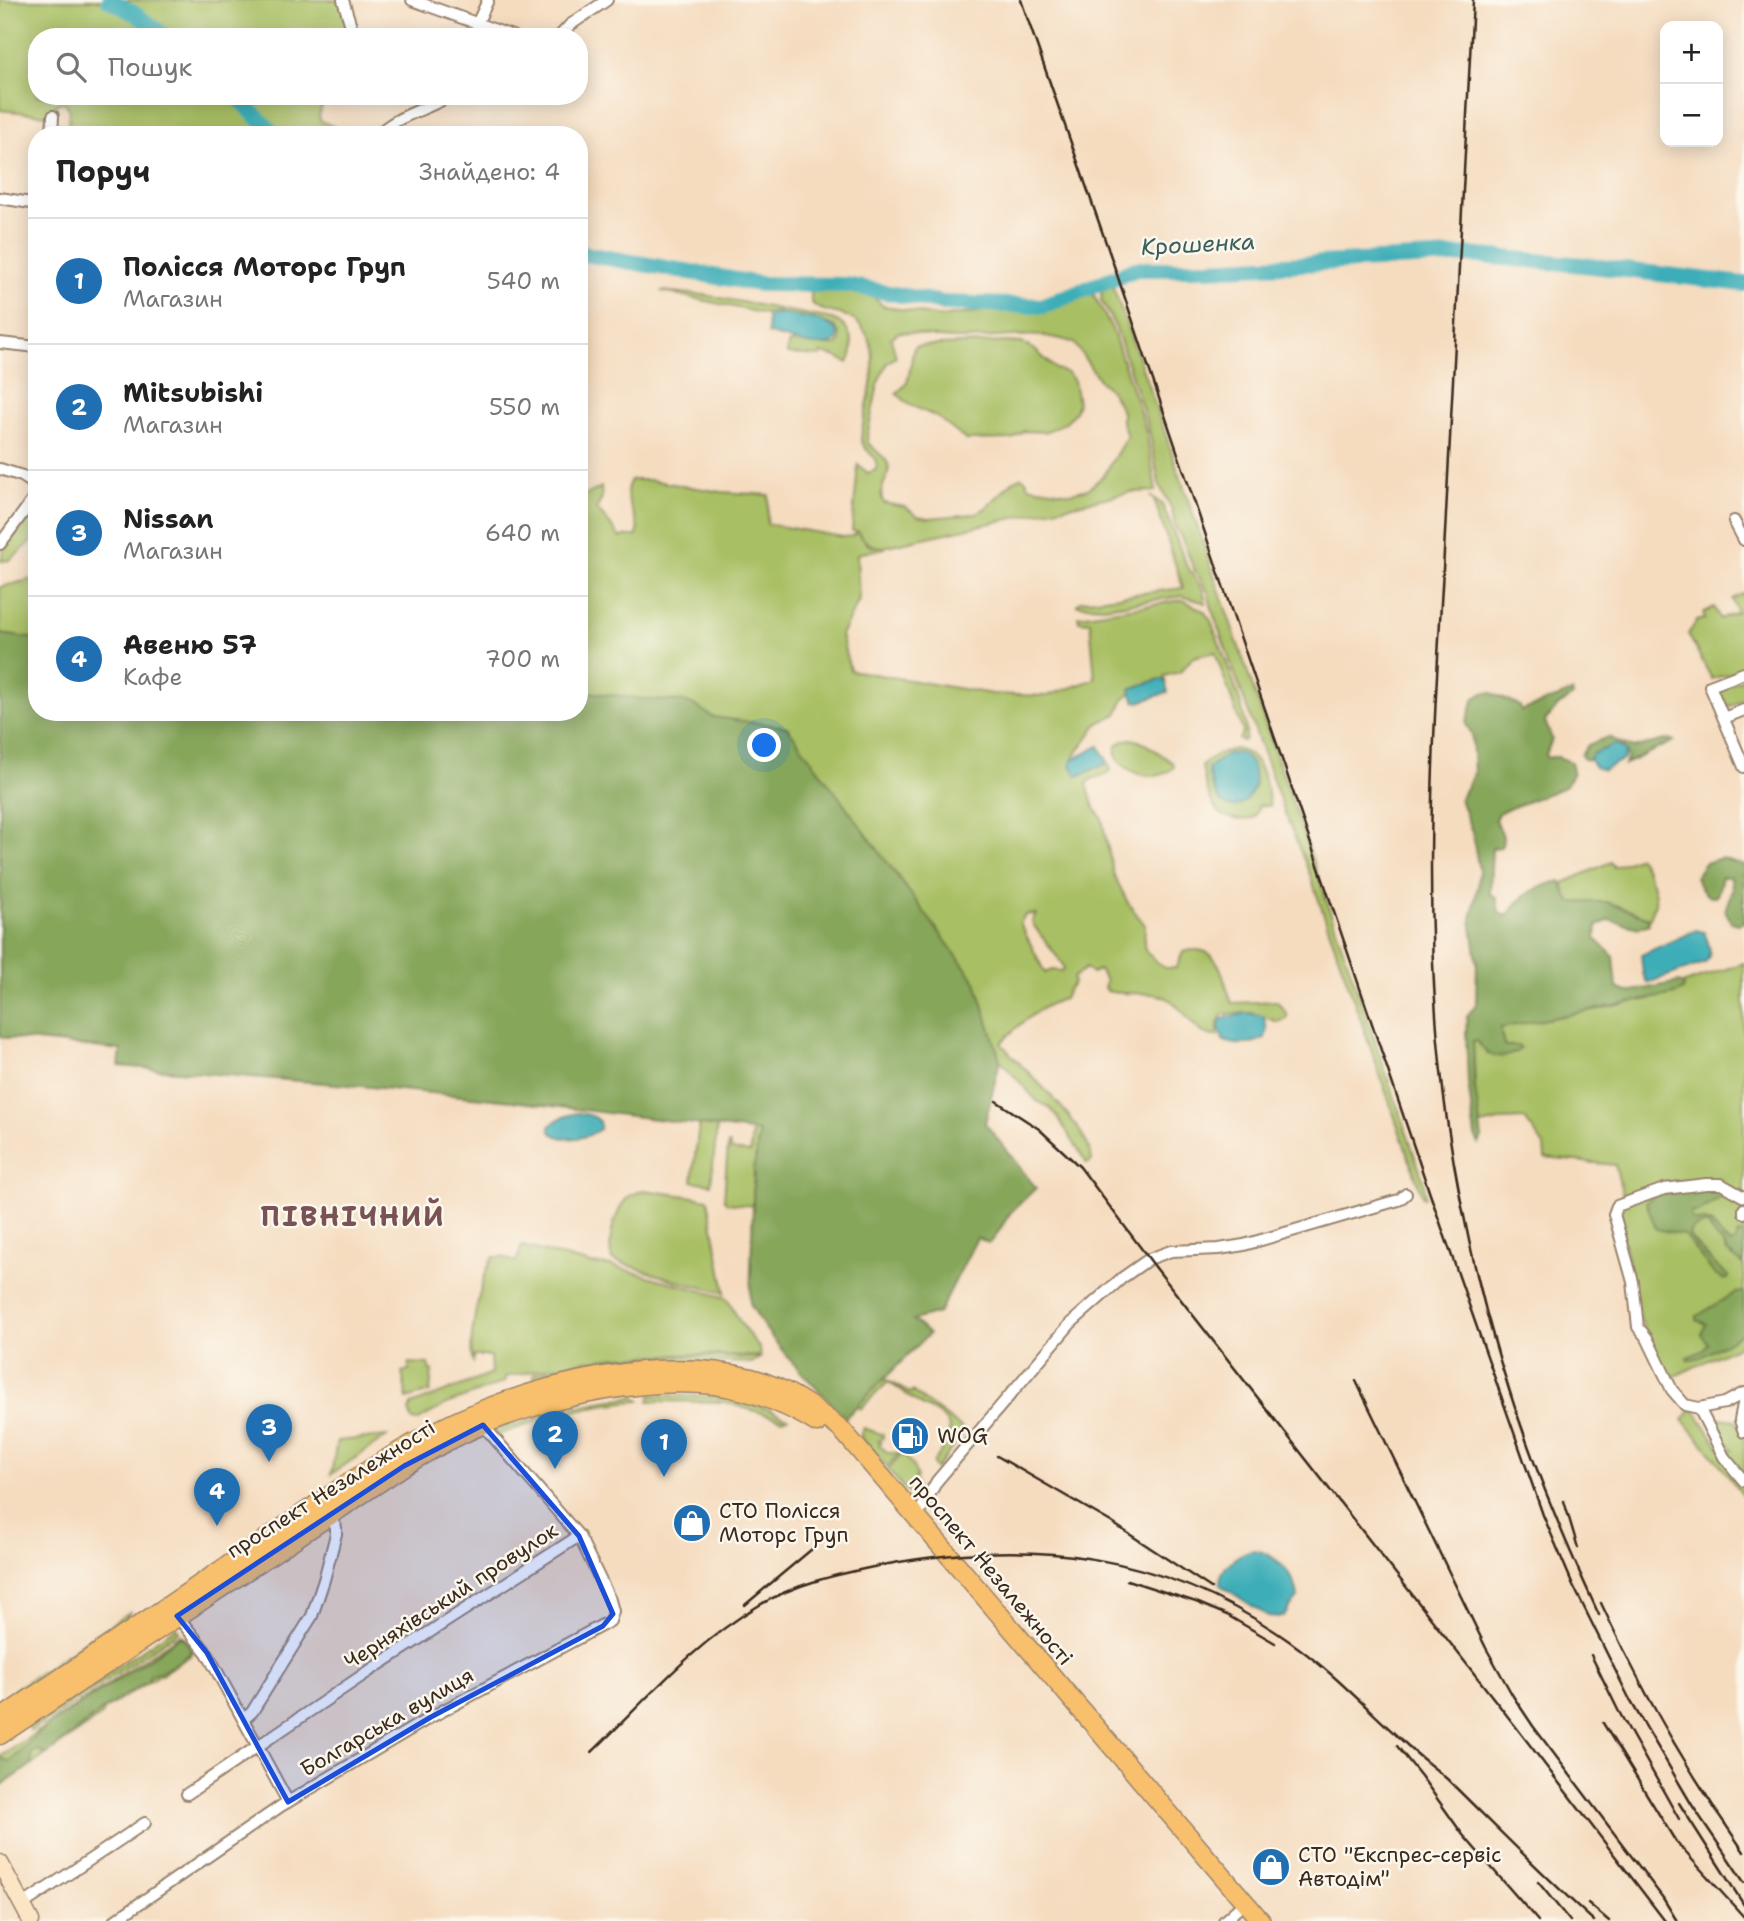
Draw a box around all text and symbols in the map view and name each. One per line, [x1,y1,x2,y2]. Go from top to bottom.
map controls [1660,21,1723,147]
button: + [1660,21,1723,84]
search box [28,28,588,105]
icon: search [52,48,90,86]
text: Пошук [108,49,192,84]
button: − [1660,84,1723,147]
text: Поруч [56,151,150,192]
text: Знайдено: 4 [419,157,560,187]
water label: Крошенка [1140,226,1256,262]
text: Полісся Моторс Груп [123,249,406,284]
text: 1 [74,266,84,296]
text: 540 m [487,266,560,296]
text: Магазин [123,284,223,314]
text: Mitsubishi [123,375,263,410]
text: 2 [71,392,87,422]
text: 550 m [489,392,560,422]
text: Магазин [123,410,223,440]
text: Nissan [123,501,214,536]
text: 3 [71,518,87,548]
text: 640 m [485,518,560,548]
text: Магазин [123,536,223,566]
text: Авеню 57 [123,627,257,662]
text: 4 [71,644,87,674]
text: 700 m [485,644,560,674]
text: Кафе [123,662,182,692]
your location [747,728,781,762]
district label: ПІВНІЧНИЙ [261,1197,446,1235]
pin: 3 [246,1404,292,1462]
pin: 2 [532,1411,578,1469]
street label: проспект Незалежності [221,1413,441,1565]
fuel station icon: WOG [889,1415,931,1457]
pin: 1 [641,1419,687,1477]
place label: WOG [937,1422,988,1450]
pin: 4 [194,1468,240,1526]
street label: проспект Незалежності [903,1469,1079,1671]
place label: СТО Полісся Моторс Груп [719,1497,848,1549]
shop icon: СТО Полісся Моторс Груп [671,1502,713,1544]
street label: Черняхівський провулок [339,1516,563,1676]
street label: Болгарська вулиця [295,1661,479,1783]
place label: СТО "Експрес-сервіс Автодім" [1298,1841,1502,1893]
shop icon: СТО "Експрес-сервіс Автодім" [1250,1846,1292,1888]

